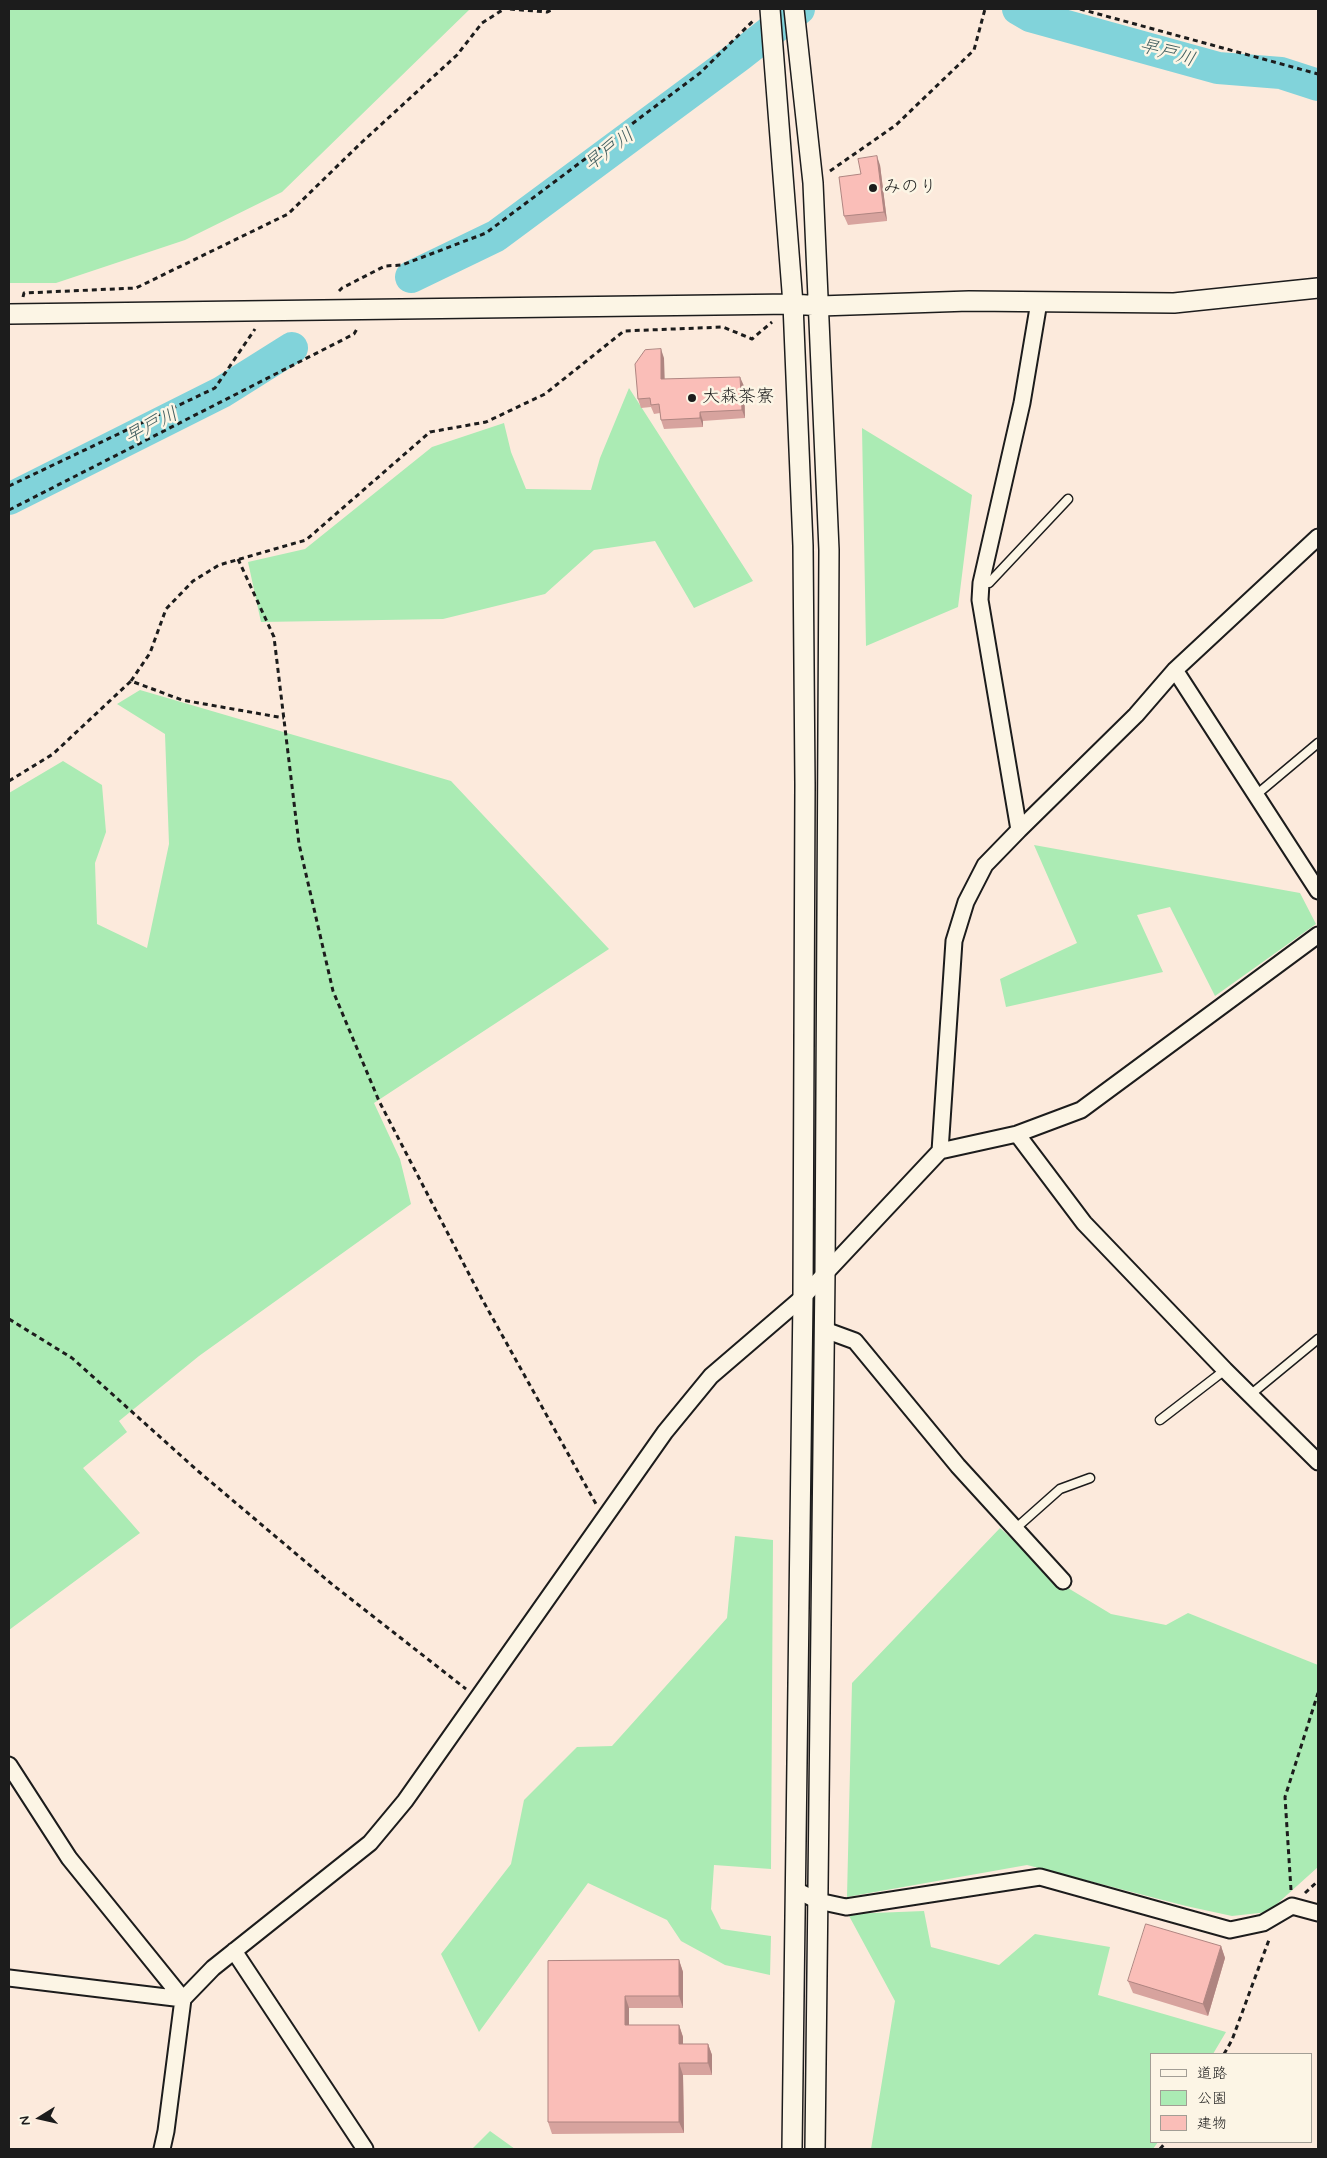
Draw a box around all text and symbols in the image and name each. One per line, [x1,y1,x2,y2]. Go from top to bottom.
water label: 早戸川 [1136,35,1198,73]
water label: 早戸川 [580,125,640,177]
place label: みのり [883,177,937,199]
marker: みのり [867,182,879,194]
place label: 大森茶寮 [702,387,774,409]
marker: 大森茶寮 [686,392,698,404]
water label: 早戸川 [121,404,183,450]
legend [1150,2053,1312,2143]
text: 道路 [1197,2064,1227,2084]
text: 公園 [1197,2089,1227,2109]
north arrow [15,2093,65,2143]
text: N [16,2114,35,2127]
text: 建物 [1197,2114,1227,2134]

